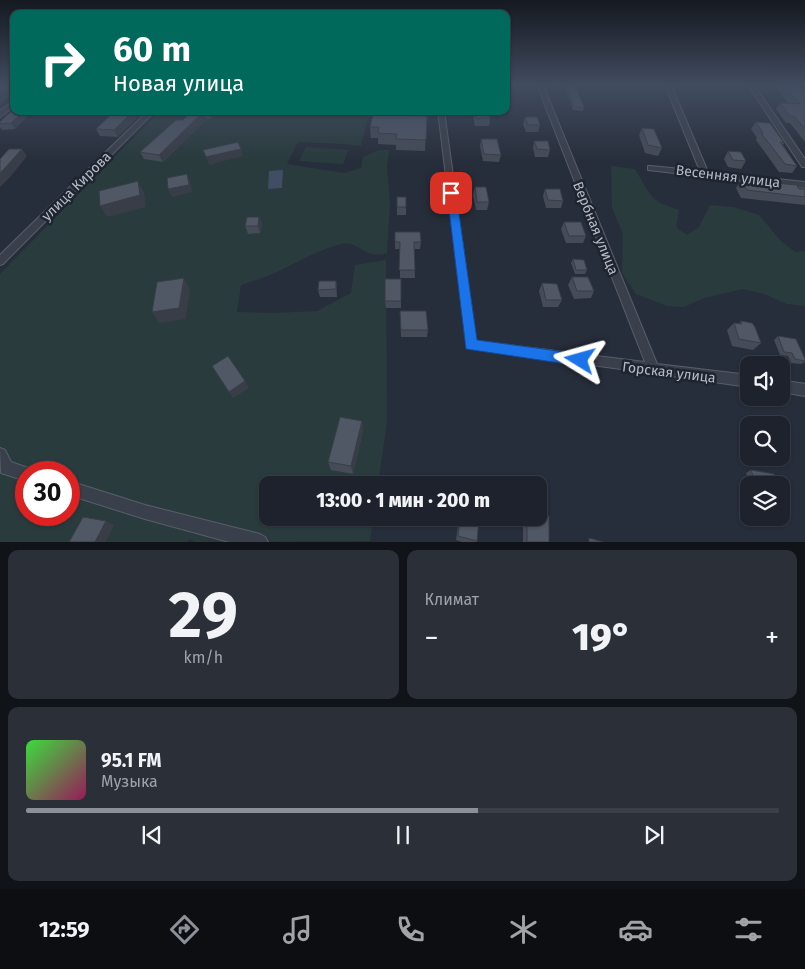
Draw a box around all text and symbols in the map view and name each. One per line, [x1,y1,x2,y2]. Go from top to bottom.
text: 60 m [113,28,191,70]
icon: right [30,30,95,95]
text: Новая улица [113,70,244,97]
street label: улица Кирова [38,148,115,225]
street label: Весенняя улица [675,162,781,191]
pin [430,172,472,214]
icon: arrive [437,179,465,207]
street label: Вербная улица [569,179,622,277]
position arrow [553,333,605,385]
map controls [740,356,790,526]
button: sound [740,356,790,406]
street label: Горская улица [621,358,717,387]
button: search [740,416,790,466]
speed limit sign: 30 [15,461,80,526]
button: layers [740,476,790,526]
text: 13:00 · 1 мин · 200 m [316,489,490,512]
text: 29 [169,576,238,654]
text: Климат [425,590,479,609]
text: 19° [572,614,631,660]
text: − [425,621,439,654]
text: + [765,621,779,654]
text: km/h [183,648,223,667]
text: 95.1 FM [101,749,162,772]
text: Музыка [101,772,158,791]
icon: previous [138,821,166,849]
icon: pause [389,821,417,849]
icon: next [640,821,668,849]
icon: directions [167,912,202,947]
icon: music [280,912,315,947]
icon: phone [393,912,428,947]
icon: climate [506,912,541,947]
icon: car [618,912,653,947]
icon: filters [731,912,766,947]
text: 12:59 [39,916,90,943]

